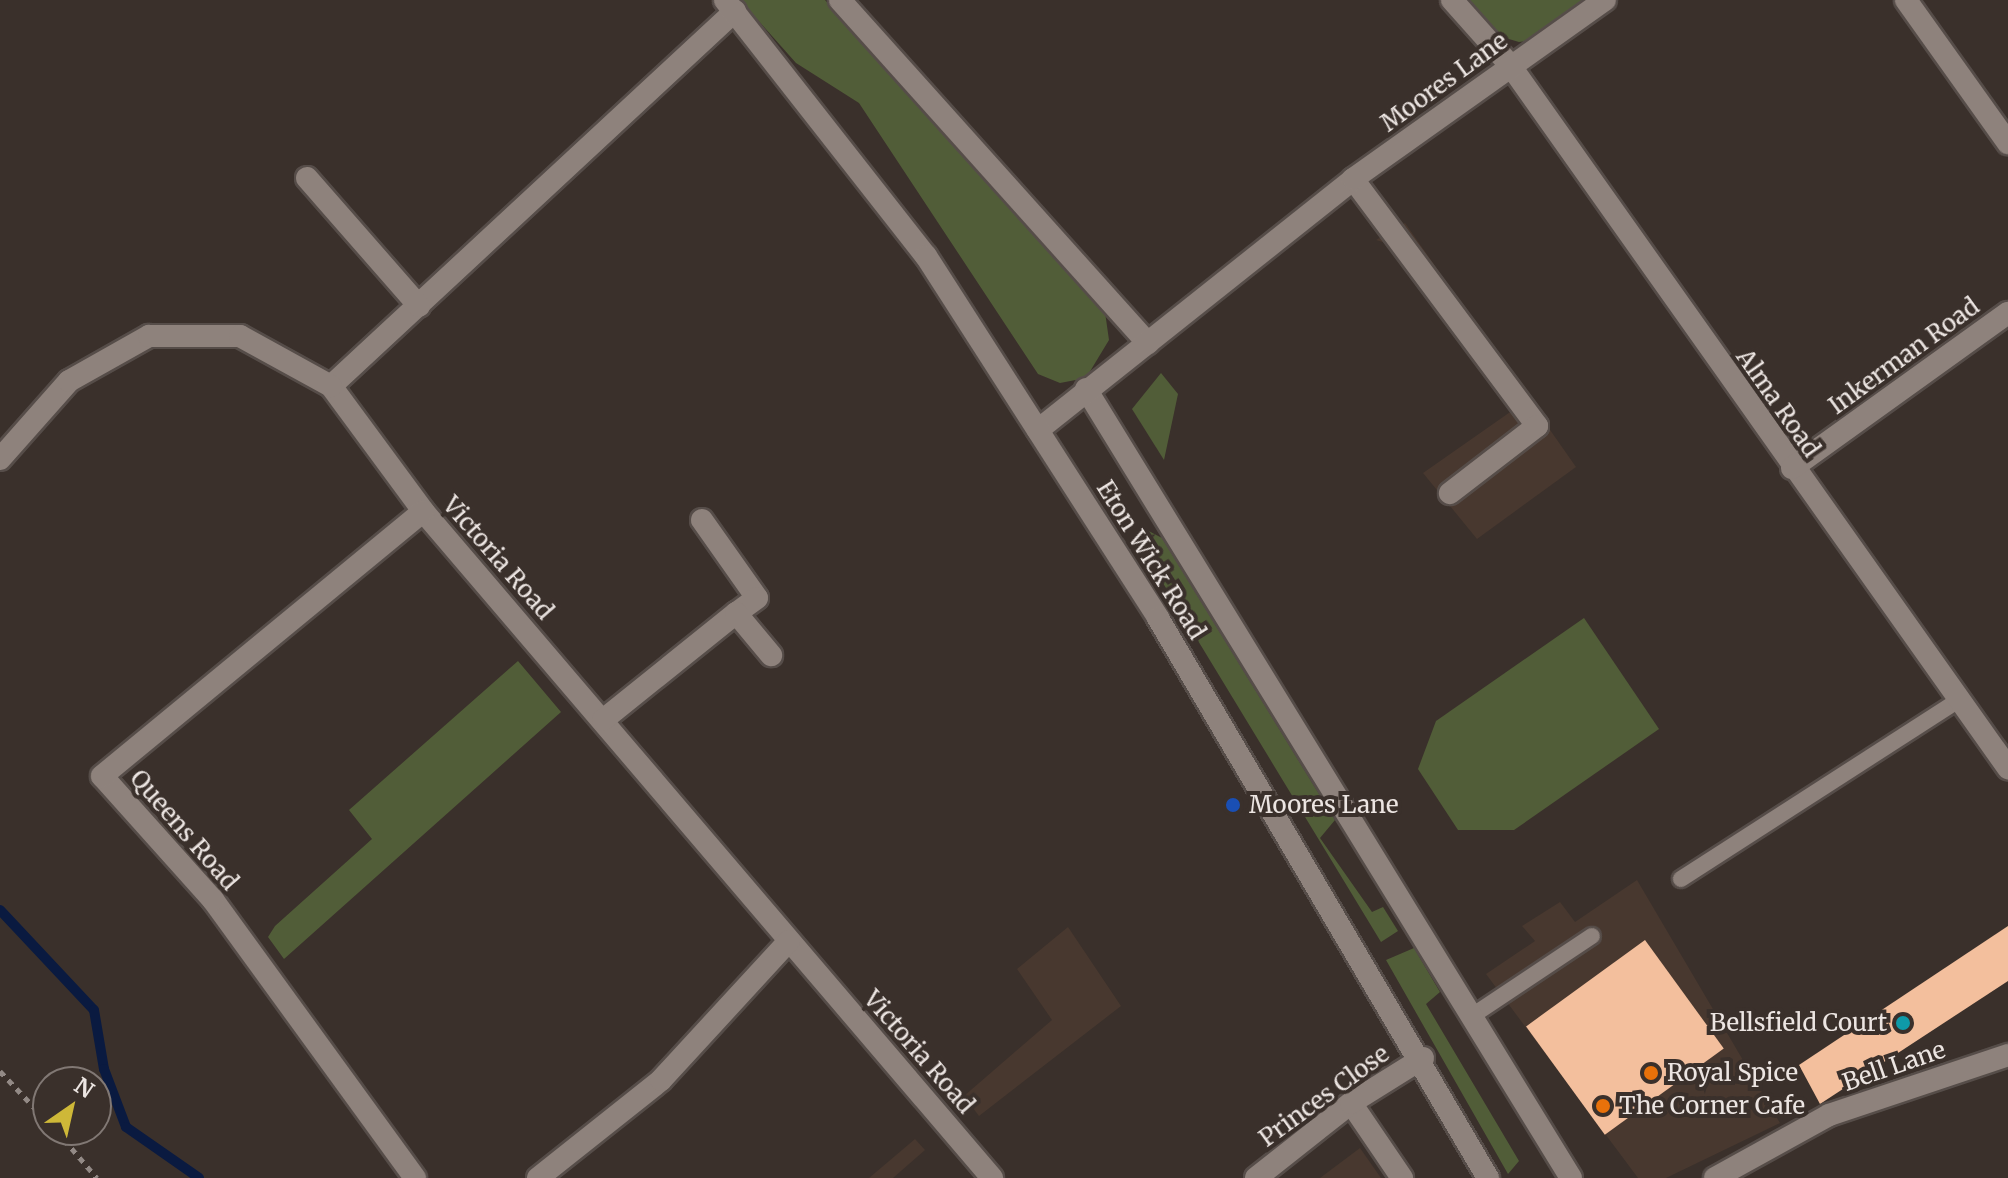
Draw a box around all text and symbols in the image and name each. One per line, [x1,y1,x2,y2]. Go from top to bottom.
street label: Moores Lane [1375,26,1513,138]
street label: Inkerman Road [1823,292,1985,420]
street label: Alma Road [1730,343,1826,463]
street label: Eton Wick Road [1091,475,1211,645]
street label: Victoria Road [437,491,559,625]
street label: Queens Road [124,764,244,896]
place label: Moores Lane [1249,791,1398,819]
marker: Moores Lane [1224,796,1242,814]
street label: Victoria Road [858,985,980,1119]
place label: Bellsfield Court [1710,1009,1887,1037]
marker: Bellsfield Court [1894,1014,1912,1032]
street label: Bell Lane [1839,1035,1949,1097]
street label: Princes Close [1253,1039,1395,1153]
place label: Royal Spice [1667,1059,1798,1087]
marker: Royal Spice [1642,1064,1660,1082]
north arrow [32,1066,112,1146]
text: N [69,1071,99,1104]
place label: The Corner Cafe [1619,1092,1805,1120]
marker: The Corner Cafe [1594,1097,1612,1115]

